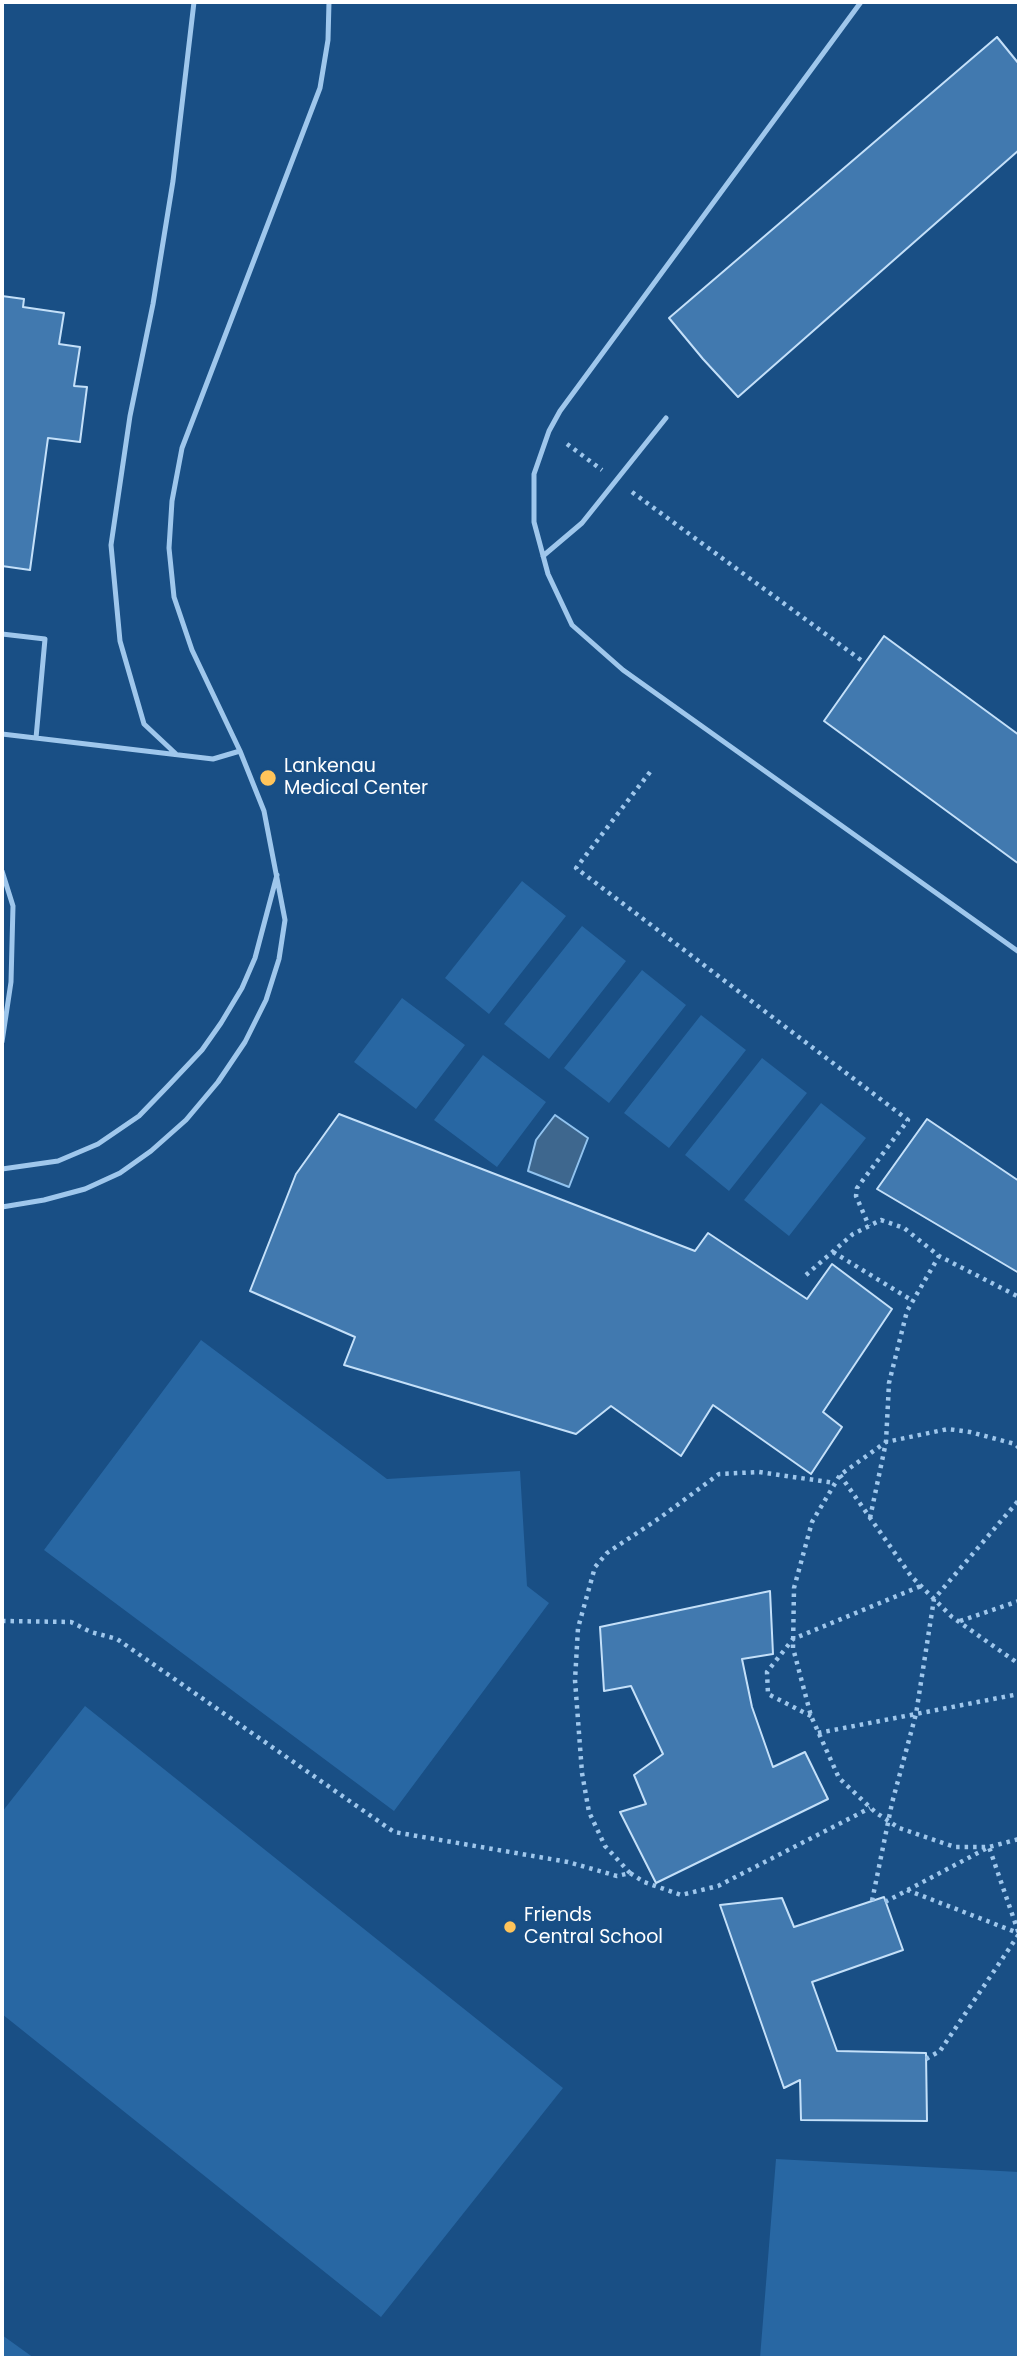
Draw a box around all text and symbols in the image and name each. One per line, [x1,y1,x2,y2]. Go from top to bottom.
place label: Lankenau Medical Center [284,756,428,800]
marker: Lankenau Medical Center [258,768,278,788]
place label: Friends Central School [524,1905,663,1949]
marker: Friends Central School [502,1919,518,1935]

